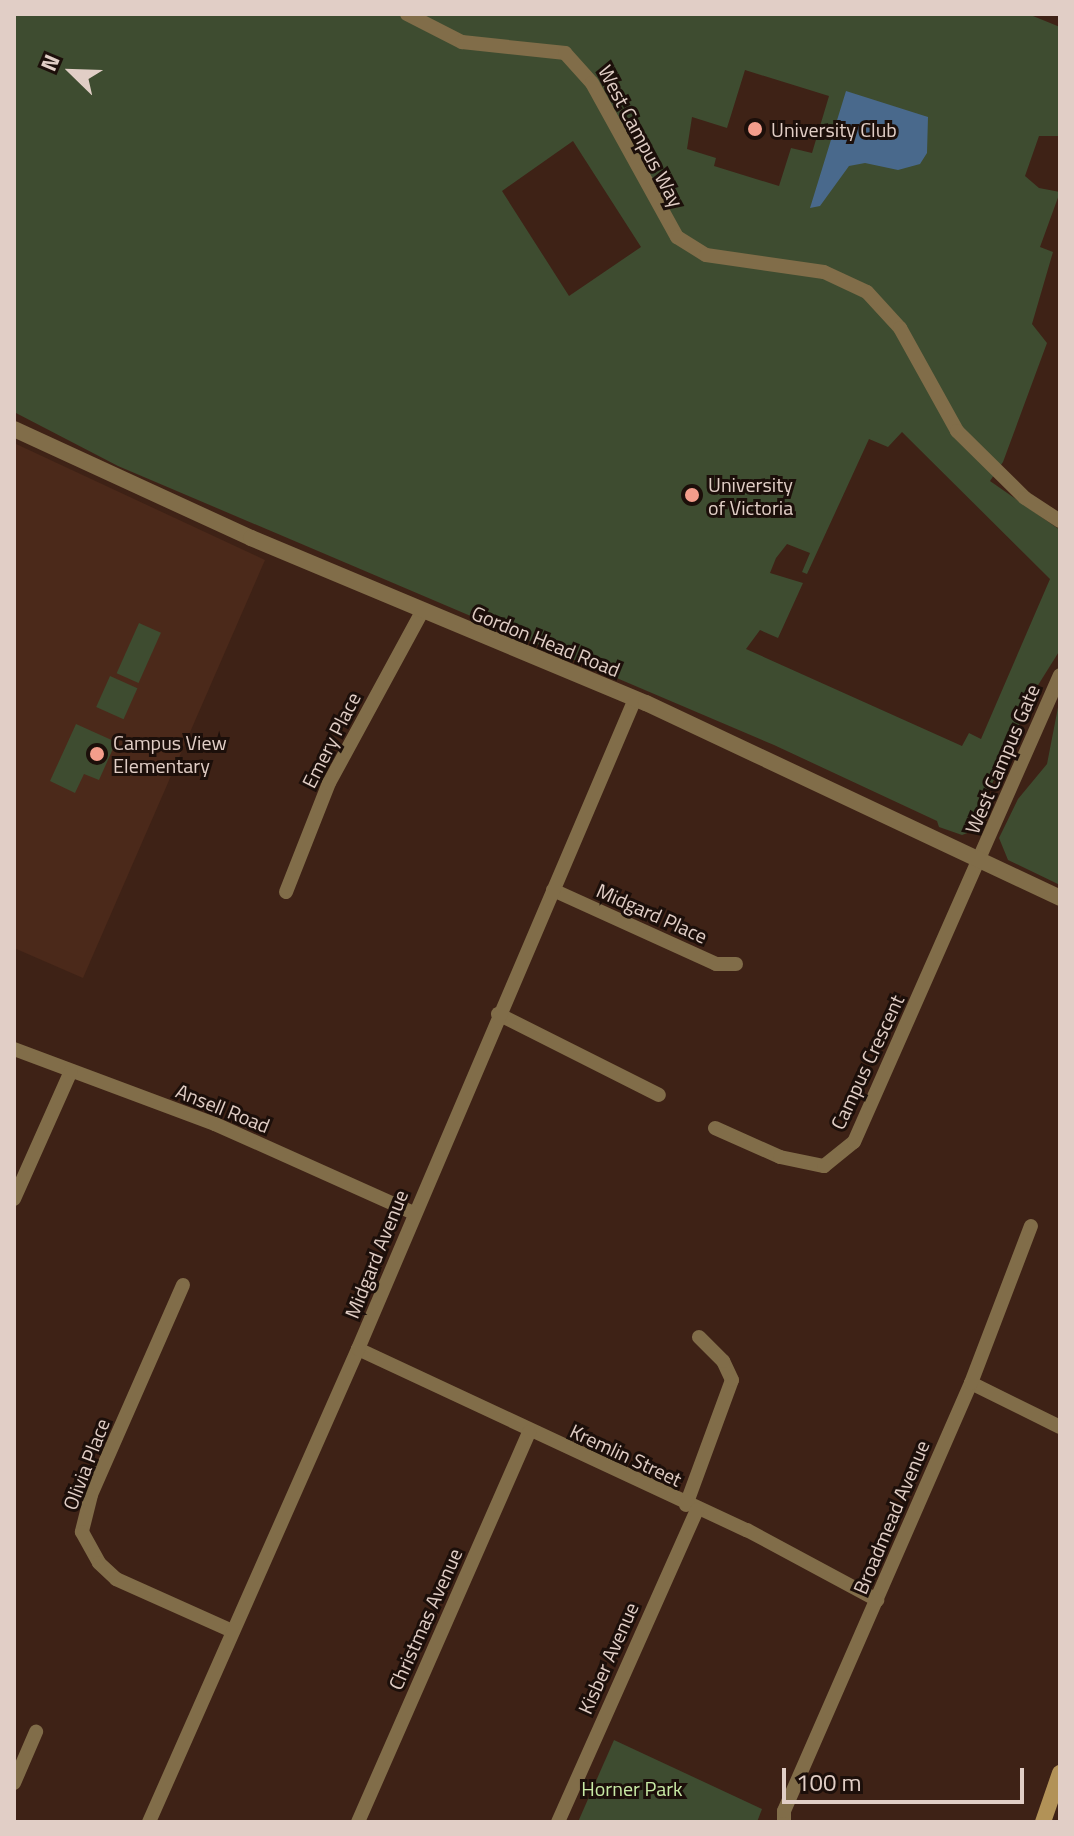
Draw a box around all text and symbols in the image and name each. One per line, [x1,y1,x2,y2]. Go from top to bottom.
north arrow [32,32,112,112]
text: N [31,49,69,76]
street label: West Campus Way [593,61,689,211]
place label: University Club [771,117,897,141]
marker: University Club [746,120,764,138]
place label: University of Victoria [708,472,793,519]
marker: University of Victoria [683,486,701,504]
street label: Gordon Head Road [468,600,624,682]
street label: West Campus Gate [960,681,1044,837]
street label: Emery Place [297,688,365,792]
place label: Campus View Elementary [113,730,227,777]
marker: Campus View Elementary [88,745,106,763]
street label: Midgard Place [593,878,711,948]
street label: Campus Crescent [825,991,909,1133]
street label: Ansell Road [173,1078,273,1138]
street label: Midgard Avenue [339,1186,413,1322]
street label: Olivia Place [58,1415,114,1513]
street label: Kremlin Street [566,1419,686,1491]
street label: Broadmead Avenue [848,1437,934,1597]
street label: Christmas Avenue [383,1545,467,1693]
street label: Kisber Avenue [573,1599,643,1717]
scale bar [786,1752,1028,1802]
text: 100 m [796,1764,862,1800]
park label: Horner Park [581,1776,683,1800]

